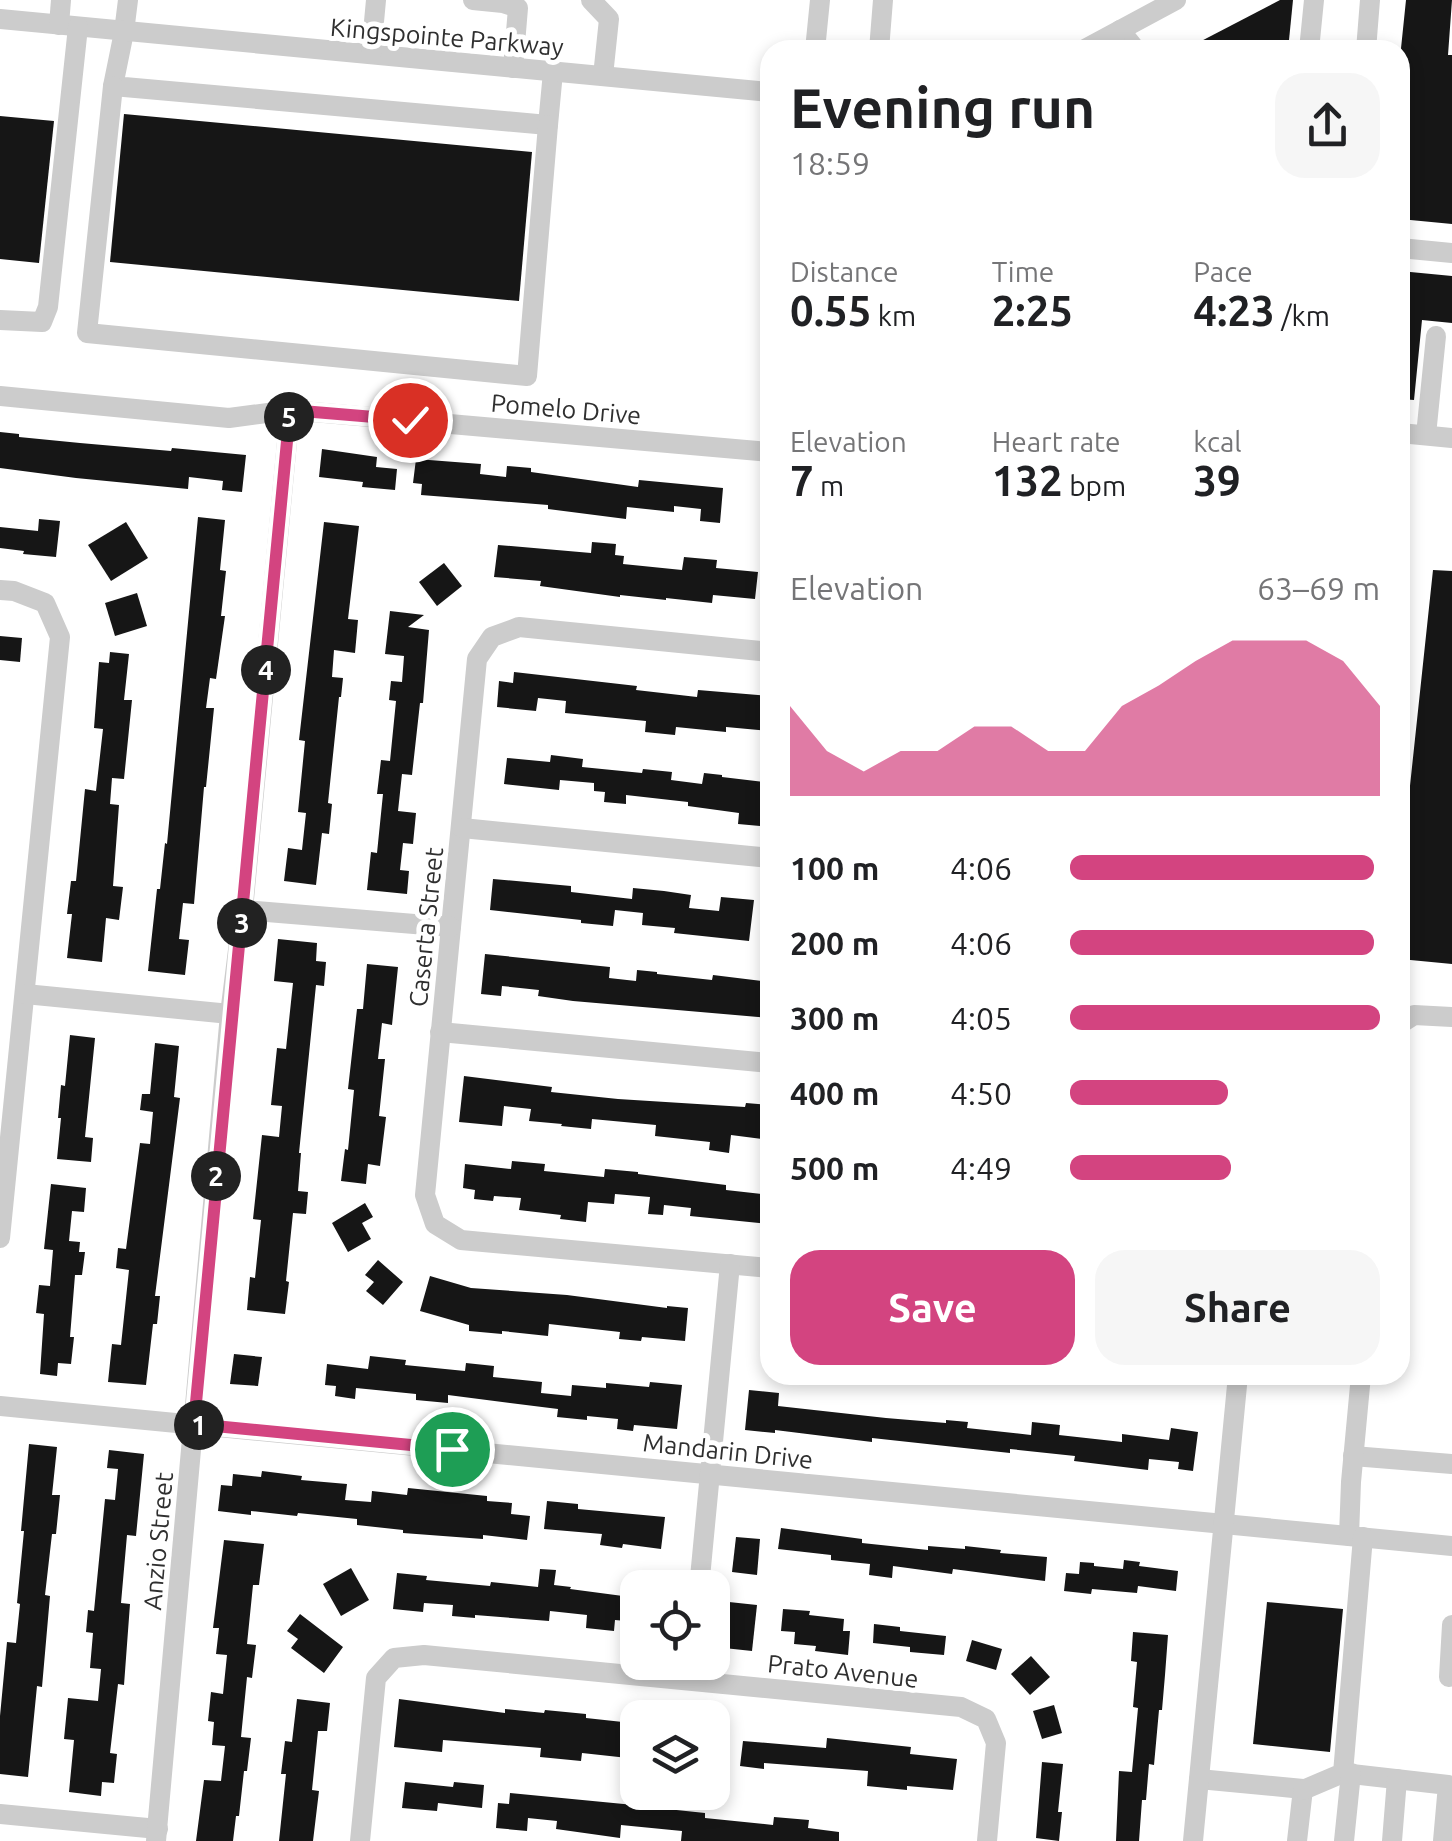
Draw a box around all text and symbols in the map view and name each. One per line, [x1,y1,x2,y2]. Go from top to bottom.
street label: Kingspointe Parkway [329,13,565,61]
button: share [1275,73,1380,178]
text: Evening run [790,77,1095,138]
text: 18:59 [790,145,870,181]
text: Distance [790,256,898,287]
text: Time [992,256,1054,287]
text: Pace [1193,256,1253,287]
text: 0.55 [790,287,871,334]
text: 2:25 [992,287,1073,334]
text: 4:23 [1193,287,1275,334]
text: km [871,300,916,331]
text: /km [1275,300,1330,331]
pin [368,378,453,463]
street label: Pomelo Drive [490,388,642,430]
pin: 5 [264,392,314,442]
icon: check [383,393,438,448]
text: 5 [281,401,297,432]
text: Elevation [790,426,907,457]
text: Heart rate [992,426,1120,457]
text: kcal [1193,426,1242,457]
text: 7 [790,457,814,504]
text: 132 [992,457,1063,504]
text: 39 [1193,457,1241,504]
text: m [814,470,844,501]
text: bpm [1063,470,1126,501]
text: Elevation [790,570,923,606]
text: 63–69 m [1257,570,1380,606]
pin: 4 [241,645,291,695]
text: 4 [258,654,274,685]
street label: Caserta Street [404,846,448,1008]
text: 100 m [790,850,879,886]
text: 4:06 [950,850,1012,886]
pin: 3 [217,898,267,948]
text: 3 [234,907,250,938]
text: 200 m [790,925,879,961]
text: 4:06 [950,925,1012,961]
text: 300 m [790,1000,879,1036]
text: 4:05 [950,1000,1012,1036]
text: 400 m [790,1075,879,1111]
text: 4:50 [950,1075,1012,1111]
text: 500 m [790,1150,879,1186]
text: 4:49 [950,1150,1012,1186]
pin: 2 [191,1151,241,1201]
text: 2 [208,1160,224,1191]
button: Save [790,1250,1075,1365]
button: Share [1095,1250,1380,1365]
pin: 1 [174,1400,224,1450]
pin [410,1407,495,1492]
text: 1 [191,1409,207,1440]
icon: arrive [425,1422,480,1477]
street label: Mandarin Drive [642,1428,814,1474]
street label: Anzio Street [138,1471,178,1611]
map controls [620,1570,730,1810]
button: locate [620,1570,730,1680]
street label: Prato Avenue [766,1649,920,1693]
button: layers [620,1700,730,1810]

